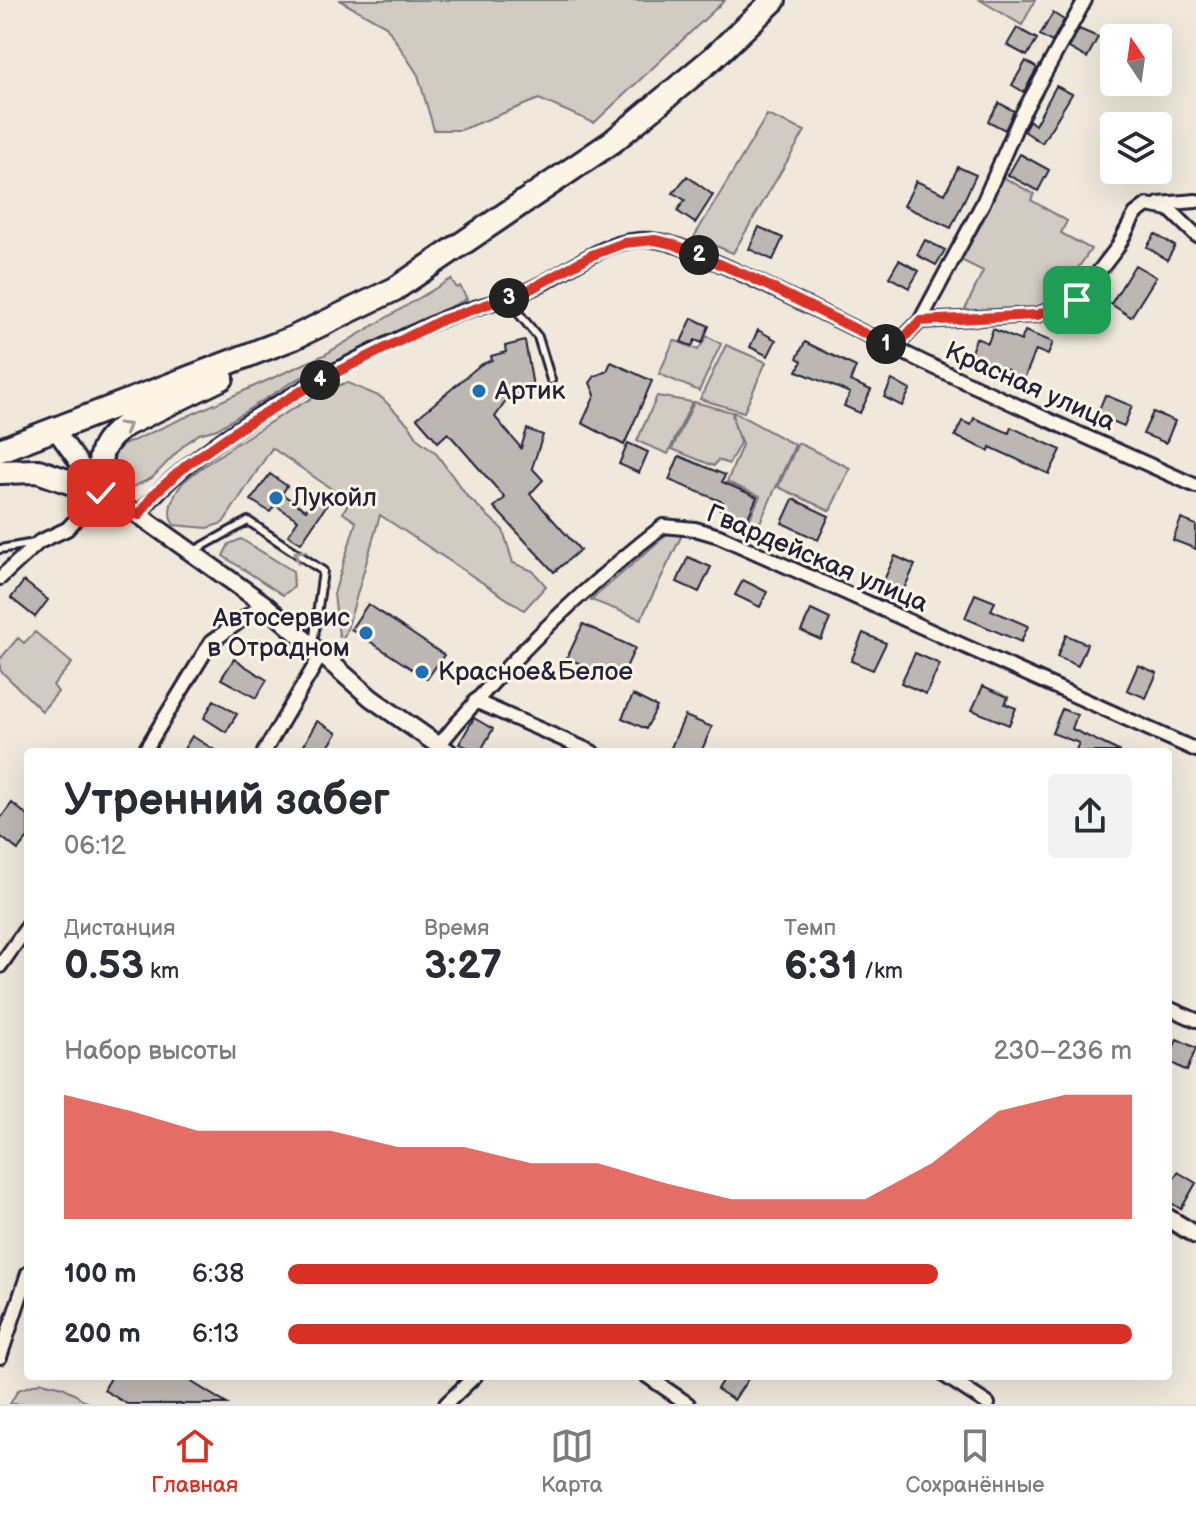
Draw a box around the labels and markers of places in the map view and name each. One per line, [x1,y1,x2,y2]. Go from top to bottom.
pin: 2 [679,235,719,275]
pin [1043,266,1111,334]
pin: 3 [489,278,529,318]
pin: 1 [866,324,906,364]
pin: 4 [300,360,340,400]
place label: Артик [494,376,565,407]
marker: Артик [470,382,488,400]
pin [67,459,135,527]
place label: Лукойл [291,483,377,514]
marker: Лукойл [267,489,285,507]
place label: Автосервис в Отрадном [207,603,350,664]
marker: Автосервис в Отрадном [357,624,375,642]
place label: Красное&Белое [438,657,633,688]
marker: Красное&Белое [413,663,431,681]

